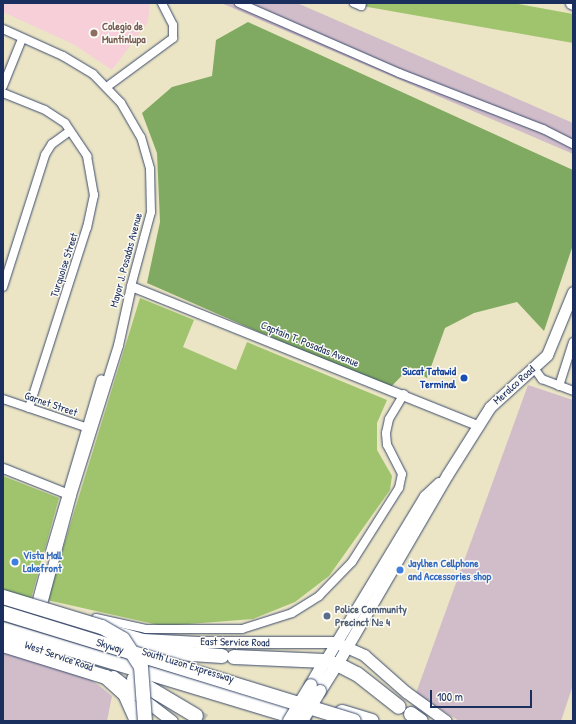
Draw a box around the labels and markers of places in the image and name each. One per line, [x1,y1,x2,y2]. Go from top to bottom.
place label: Colegio de Muntinlupa [102,20,145,46]
marker: Colegio de Muntinlupa [89,28,99,38]
place label: Sucat Tatawid Terminal [402,365,456,391]
marker: Sucat Tatawid Terminal [459,373,469,383]
place label: Vista Mall Lakefront [23,549,62,575]
marker: Vista Mall Lakefront [10,557,20,567]
place label: Jaylhen Cellphone and Accessories shop [408,557,491,583]
marker: Jaylhen Cellphone and Accessories shop [395,565,405,575]
place label: Police Community Precinct № 4 [335,603,407,629]
marker: Police Community Precinct № 4 [322,611,332,621]

